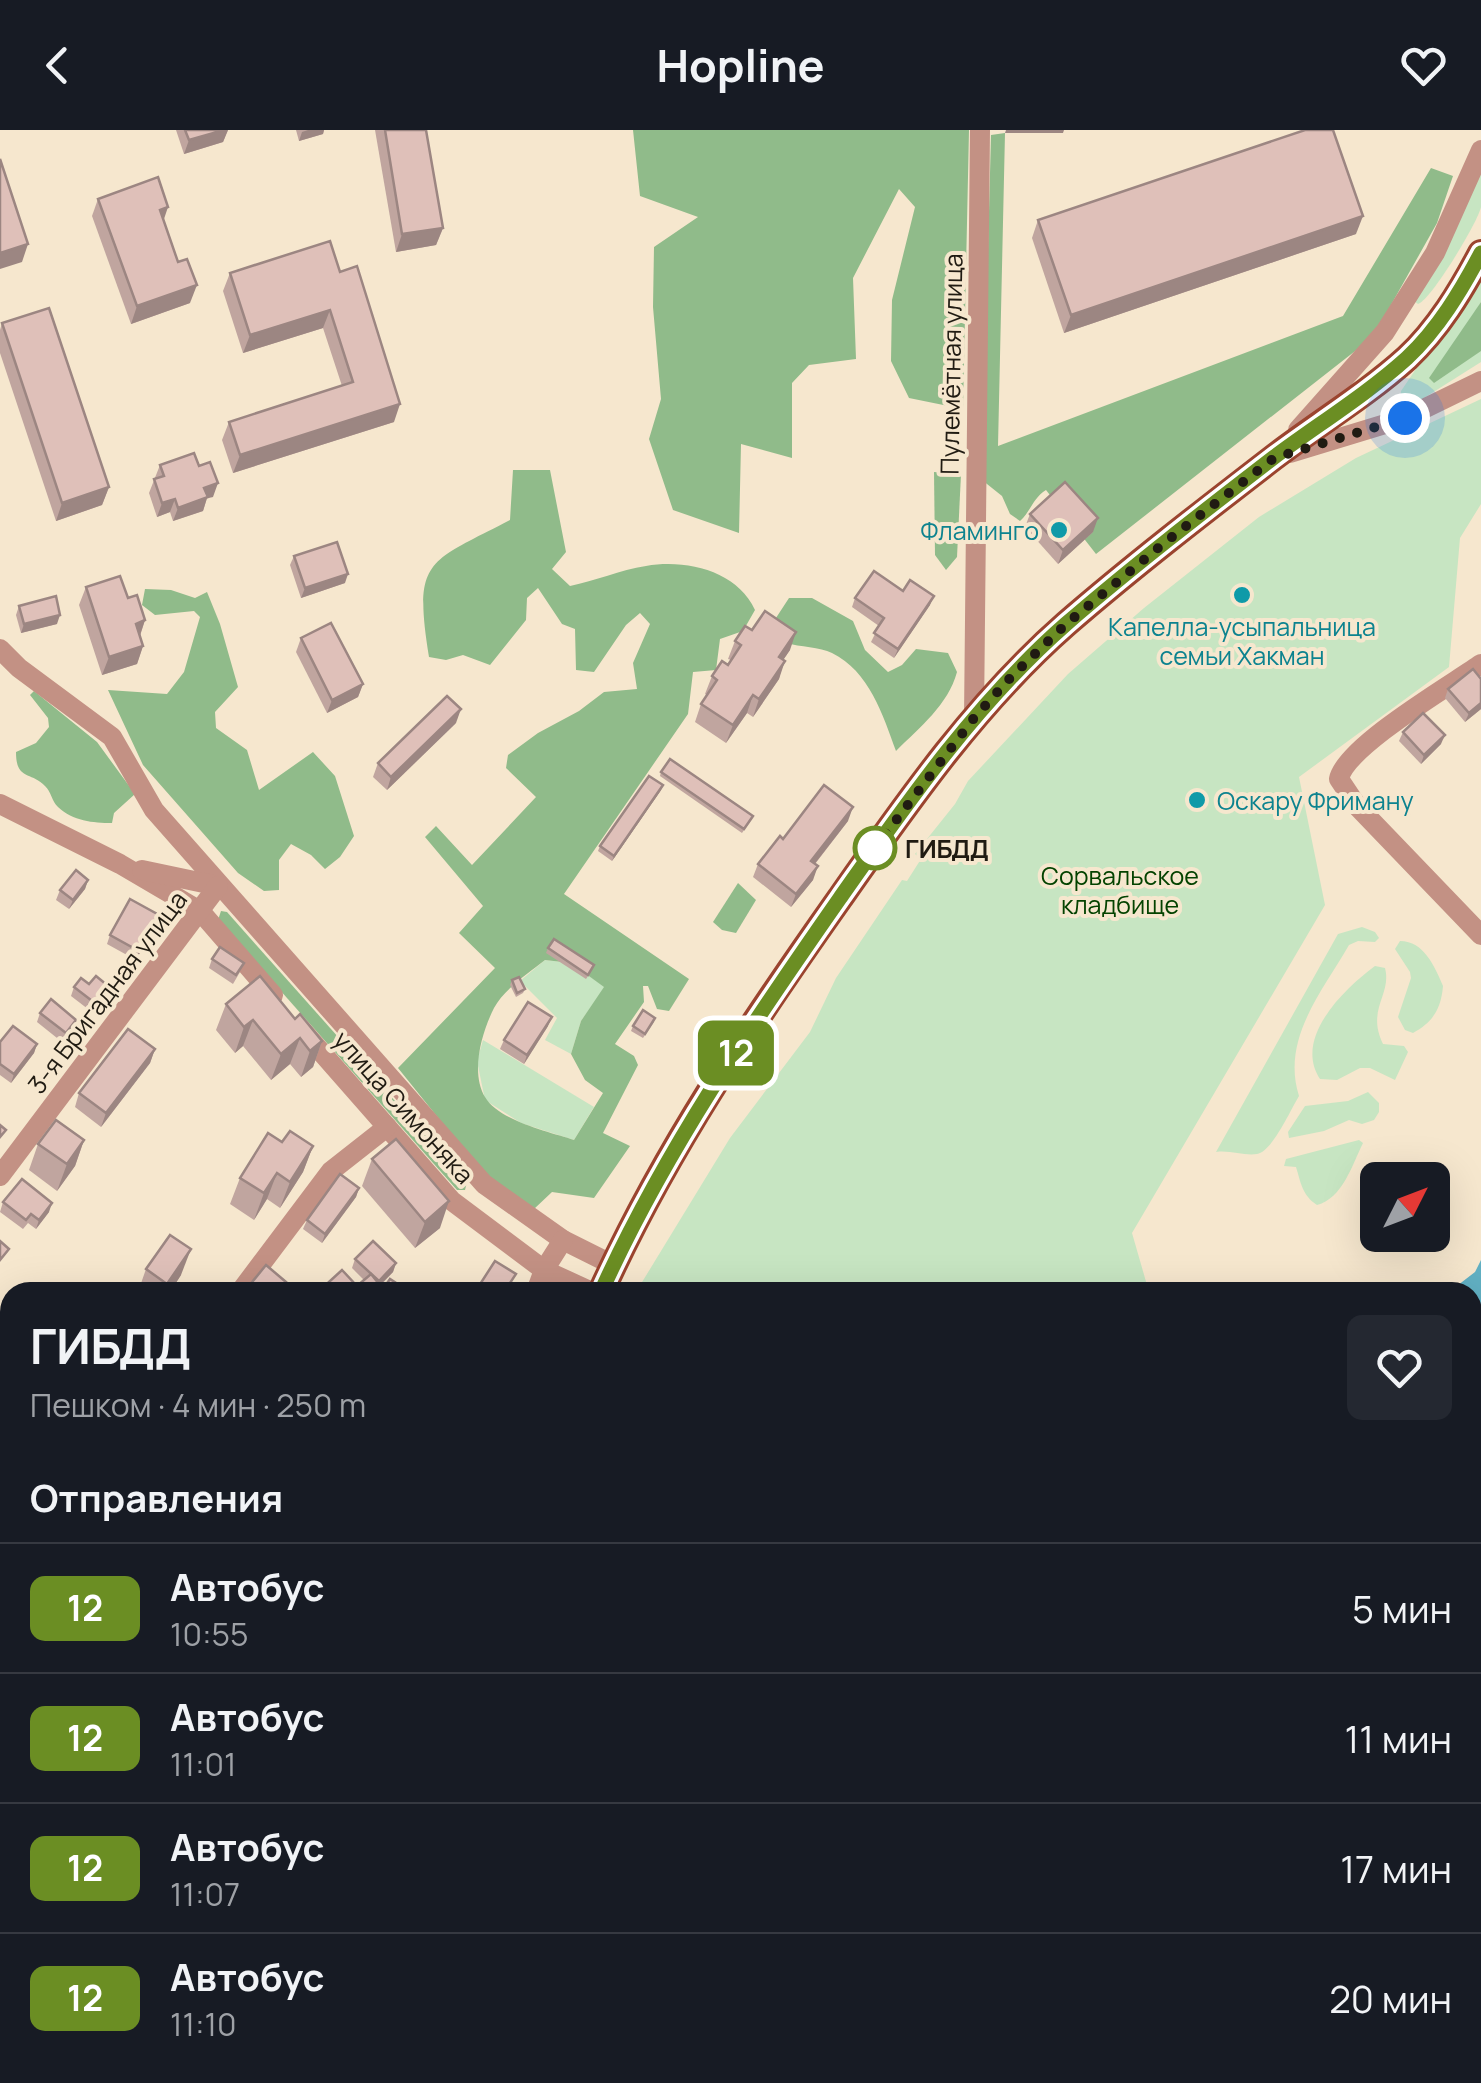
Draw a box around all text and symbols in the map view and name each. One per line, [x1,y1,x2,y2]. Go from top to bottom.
text: Hopline [656,34,825,96]
icon: back [30,38,85,93]
icon: heart [1396,38,1451,93]
street label: Пулемётная улица [932,253,970,475]
your location [1380,393,1430,443]
place label: Фламинго [921,513,1039,548]
marker: Фламинго [1048,519,1070,541]
marker: Капелла-усыпальница семьи Хакман [1231,584,1253,606]
place label: Капелла-усыпальница семьи Хакман [1108,609,1376,673]
place label: Оскару Фриману [1217,783,1414,818]
marker: Оскару Фриману [1186,789,1208,811]
marker: ГИБДД [854,827,896,869]
place label: ГИБДД [905,831,989,866]
park label: Сорвальское кладбище [1041,858,1199,922]
street label: 3-я Бригадная улица [19,883,195,1101]
line badge: 12 [691,1020,781,1086]
street label: улица Симоняка [326,1023,482,1191]
text: 12 [718,1029,754,1077]
north arrow [1360,1162,1450,1252]
map controls [1360,1162,1450,1252]
text: ГИБДД [30,1313,191,1378]
button: heart [1347,1315,1452,1420]
text: Пешком · 4 мин · 250 m [30,1383,366,1427]
text: Отправления [30,1471,283,1523]
text: Автобус [170,1560,324,1612]
text: 5 мин [1352,1582,1452,1634]
text: 12 [67,1584,103,1632]
text: 10:55 [170,1612,249,1656]
text: Автобус [170,1690,324,1742]
text: 11 мин [1344,1712,1452,1764]
text: 12 [67,1714,103,1762]
text: 11:01 [170,1742,237,1786]
text: Автобус [170,1820,324,1872]
text: 17 мин [1340,1842,1452,1894]
text: 12 [67,1844,103,1892]
text: 11:07 [170,1872,240,1916]
text: Автобус [170,1950,324,2002]
text: 20 мин [1329,1972,1452,2024]
text: 12 [67,1974,103,2022]
text: 11:10 [170,2002,237,2046]

